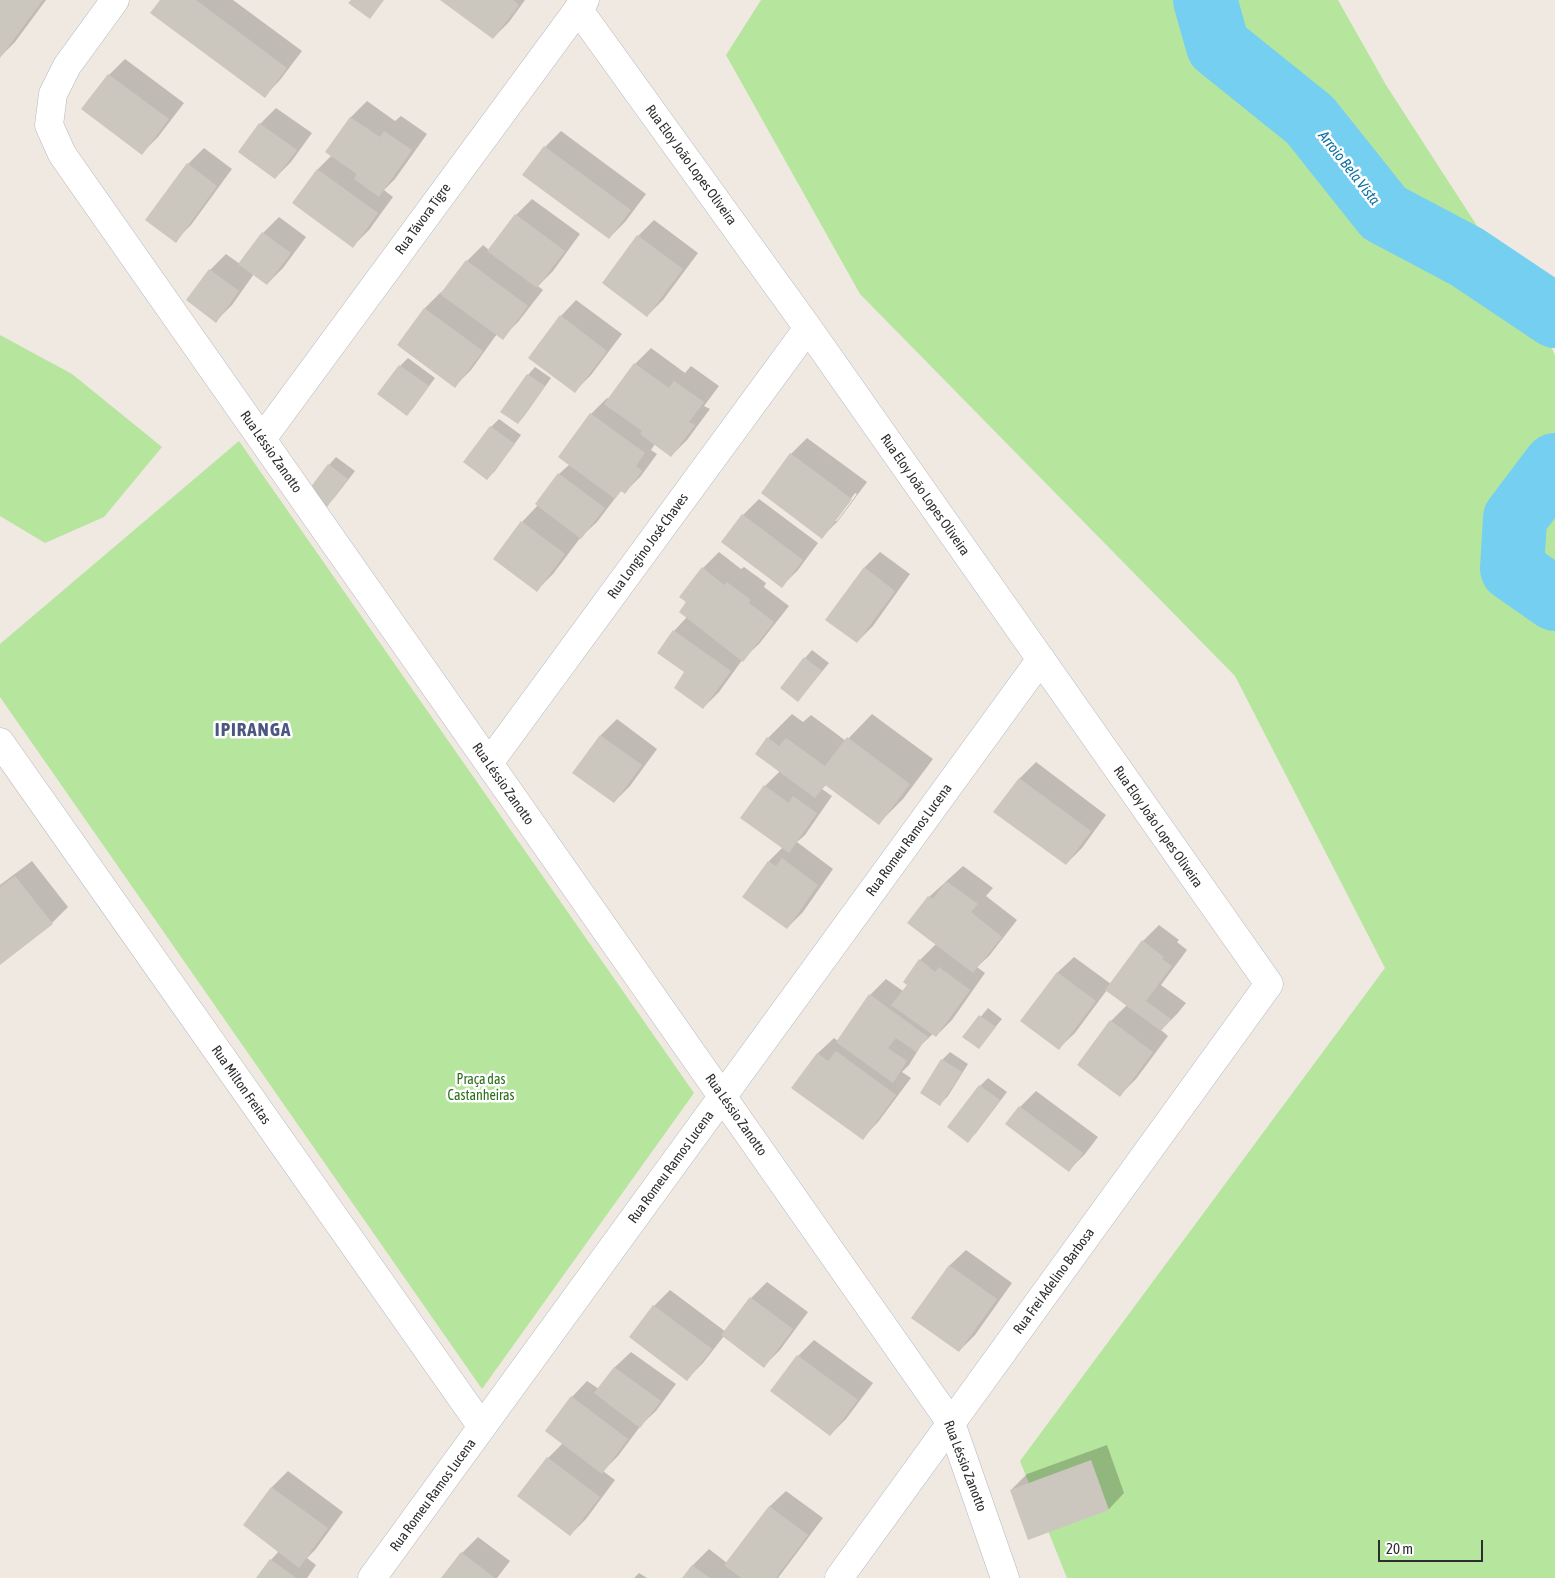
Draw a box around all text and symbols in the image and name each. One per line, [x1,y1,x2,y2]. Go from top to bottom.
street label: Rua Eloy João Lopes Oliveira [642,102,740,228]
water label: Arroio Bela Vista [1314,127,1384,209]
street label: Rua Távora Tigre [392,180,454,258]
street label: Rua Léssio Zanotto [237,408,305,496]
street label: Rua Eloy João Lopes Oliveira [877,431,973,559]
street label: Rua Longino José Chaves [604,490,692,602]
district label: IPIRANGA [214,719,292,741]
street label: Rua Léssio Zanotto [469,740,537,828]
street label: Rua Eloy João Lopes Oliveira [1110,763,1206,891]
street label: Rua Romeu Ramos Lucena [863,780,955,900]
street label: Rua Milton Freitas [208,1042,274,1128]
street label: Rua Léssio Zanotto [702,1071,770,1159]
park label: Praça das Castanheiras [448,1072,514,1104]
street label: Rua Romeu Ramos Lucena [625,1107,717,1227]
street label: Rua Frei Adelino Barbosa [1010,1225,1098,1337]
street label: Rua Léssio Zanotto [940,1418,990,1514]
street label: Rua Romeu Ramos Lucena [387,1435,479,1555]
scale bar [1380,1530,1485,1562]
text: 20 m [1386,1540,1413,1557]

